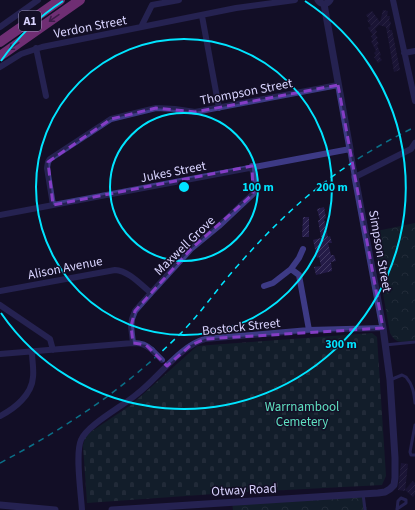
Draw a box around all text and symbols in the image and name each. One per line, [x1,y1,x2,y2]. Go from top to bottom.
road number: A1 [19,11,41,31]
street label: Verdon Street [52,11,129,43]
one-way arrow [49,14,60,22]
one-way arrow [9,42,20,50]
street label: Thompson Street [198,74,295,110]
street label: Jukes Street [139,157,208,187]
text: 100 m [242,179,274,196]
text: 200 m [316,179,348,196]
centre of rings [177,180,191,194]
street label: Simpson Street [364,209,396,294]
street label: Maxwell Grove [150,212,219,280]
street label: Alison Avenue [26,252,104,284]
street label: Bostock Street [201,314,282,340]
text: 300 m [325,336,357,353]
park label: Warrnambool Cemetery [265,398,339,431]
street label: Otway Road [211,479,277,501]

